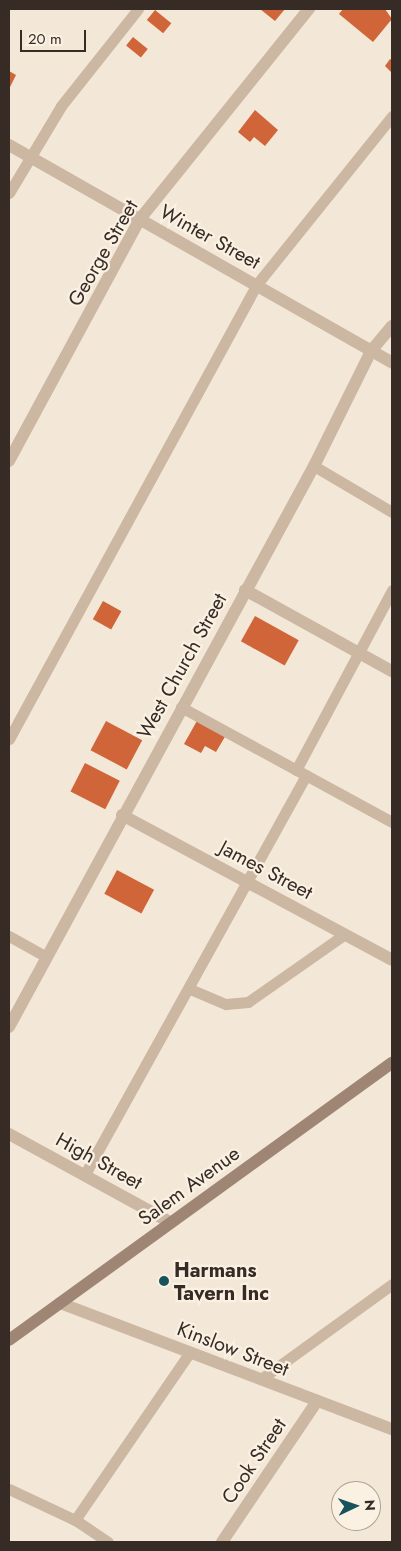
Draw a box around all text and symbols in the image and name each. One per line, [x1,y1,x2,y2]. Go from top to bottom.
scale bar [22,20,89,52]
text: 20 m [28,28,62,50]
street label: George Street [63,196,143,310]
street label: Winter Street [156,200,264,274]
street label: West Church Street [132,589,232,743]
street label: James Street [215,835,317,905]
street label: High Street [52,1127,146,1195]
street label: Salem Avenue [134,1141,244,1231]
place label: Harmans Tavern Inc [174,1258,269,1305]
marker: Harmans Tavern Inc [158,1275,170,1287]
street label: Kinslow Street [174,1317,292,1381]
street label: Cook Street [217,1414,291,1508]
north arrow [331,1481,381,1531]
text: N [360,1499,380,1511]

